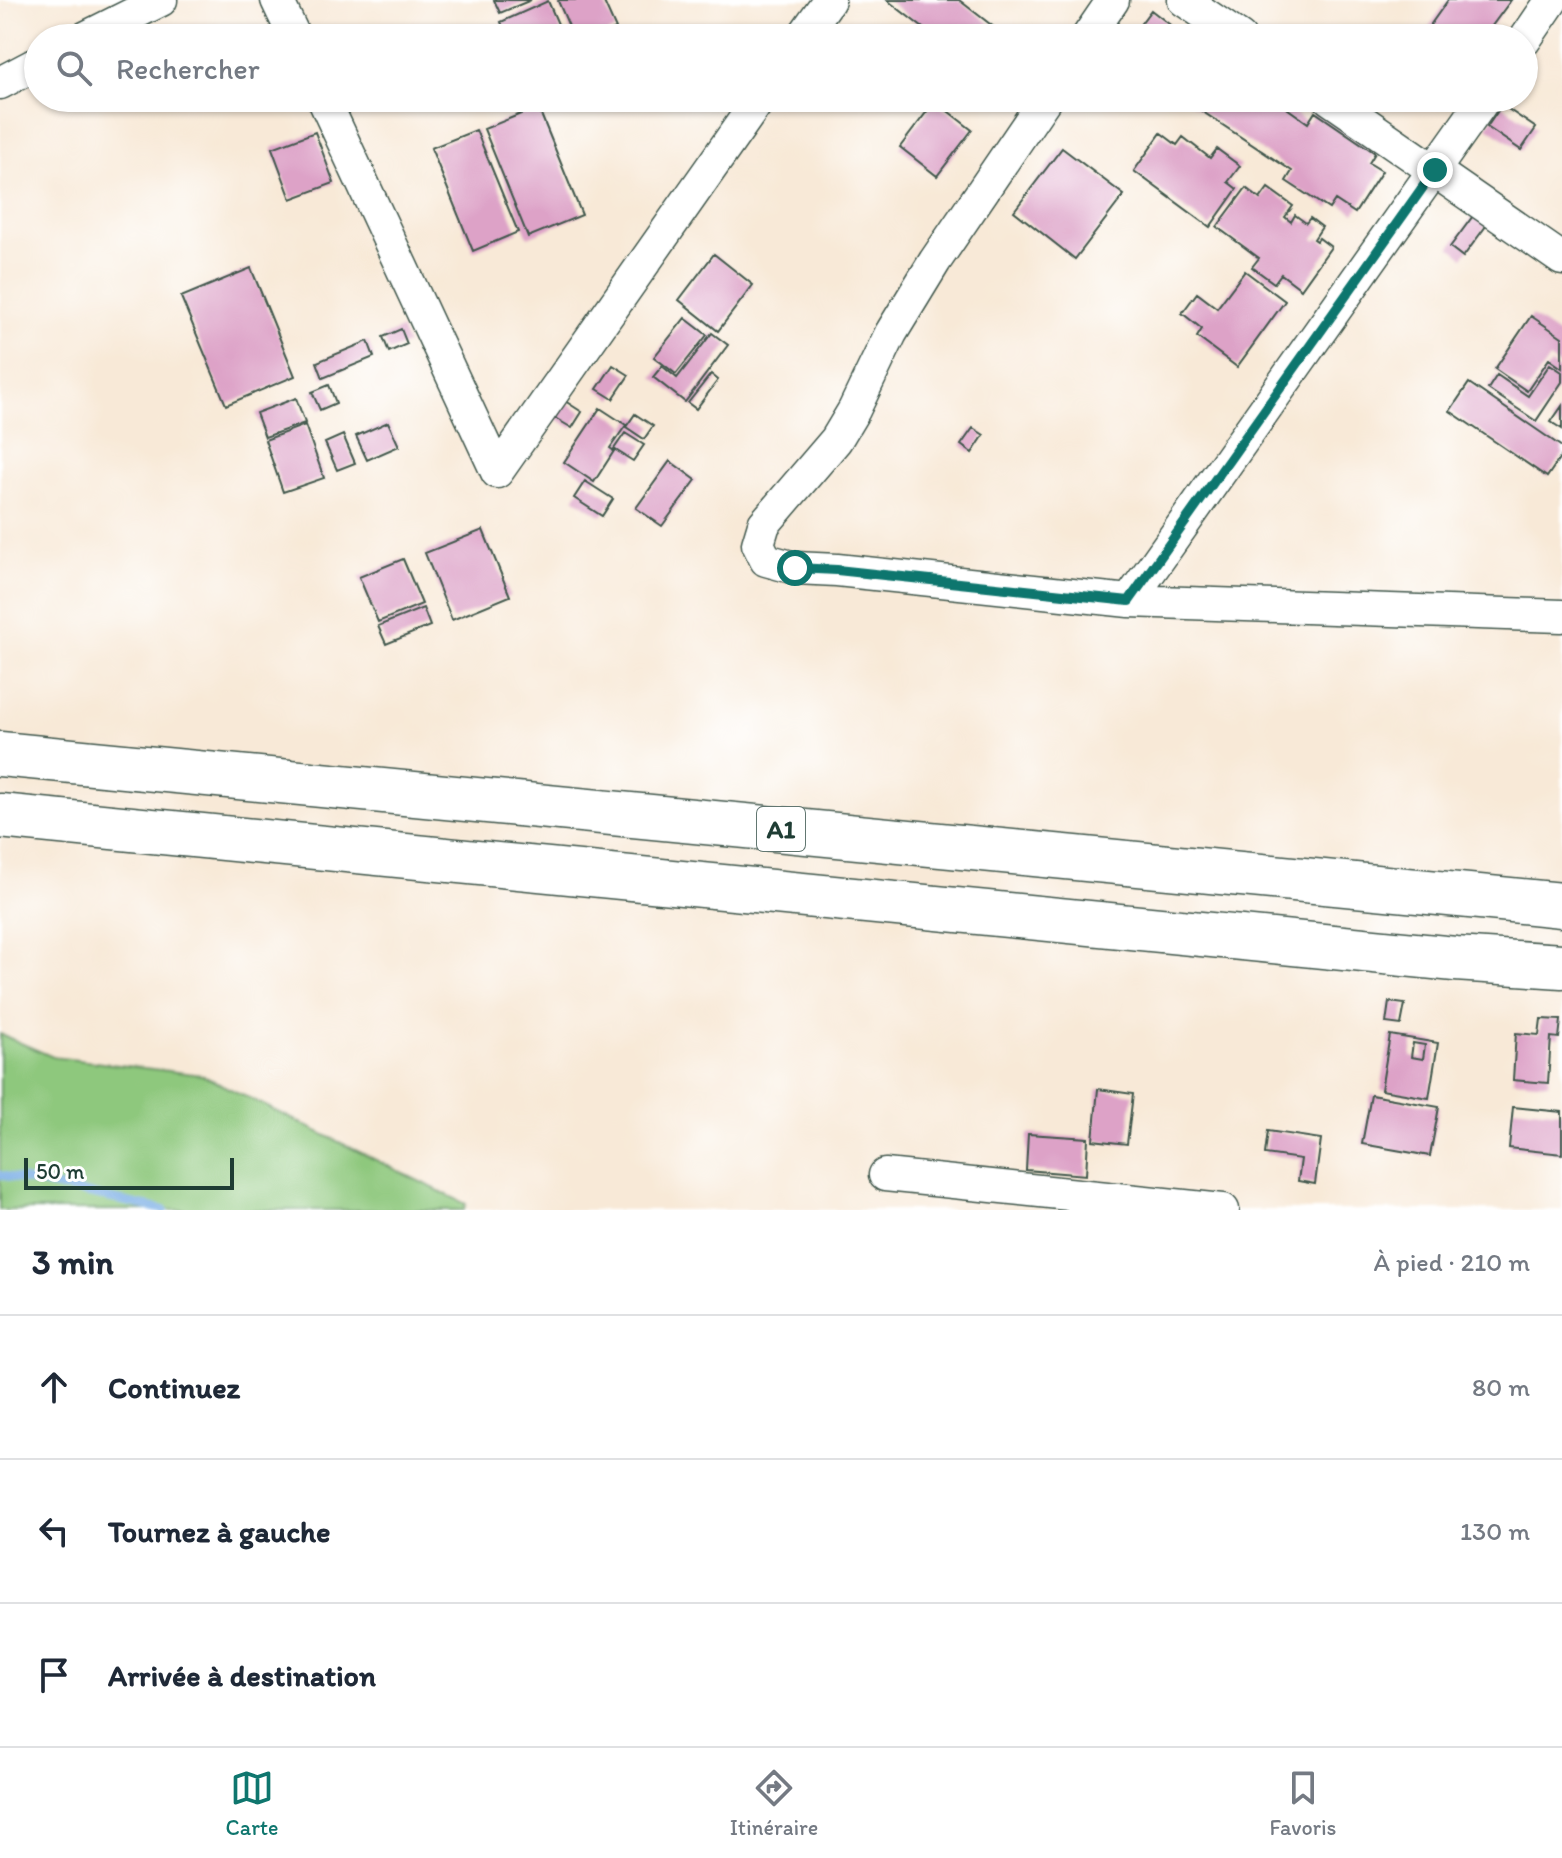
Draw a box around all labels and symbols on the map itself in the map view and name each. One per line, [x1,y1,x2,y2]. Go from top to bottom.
route end [1417,152,1453,188]
route start [777,550,813,586]
road number: A1 [757,807,805,851]
scale bar [24,1154,234,1190]

